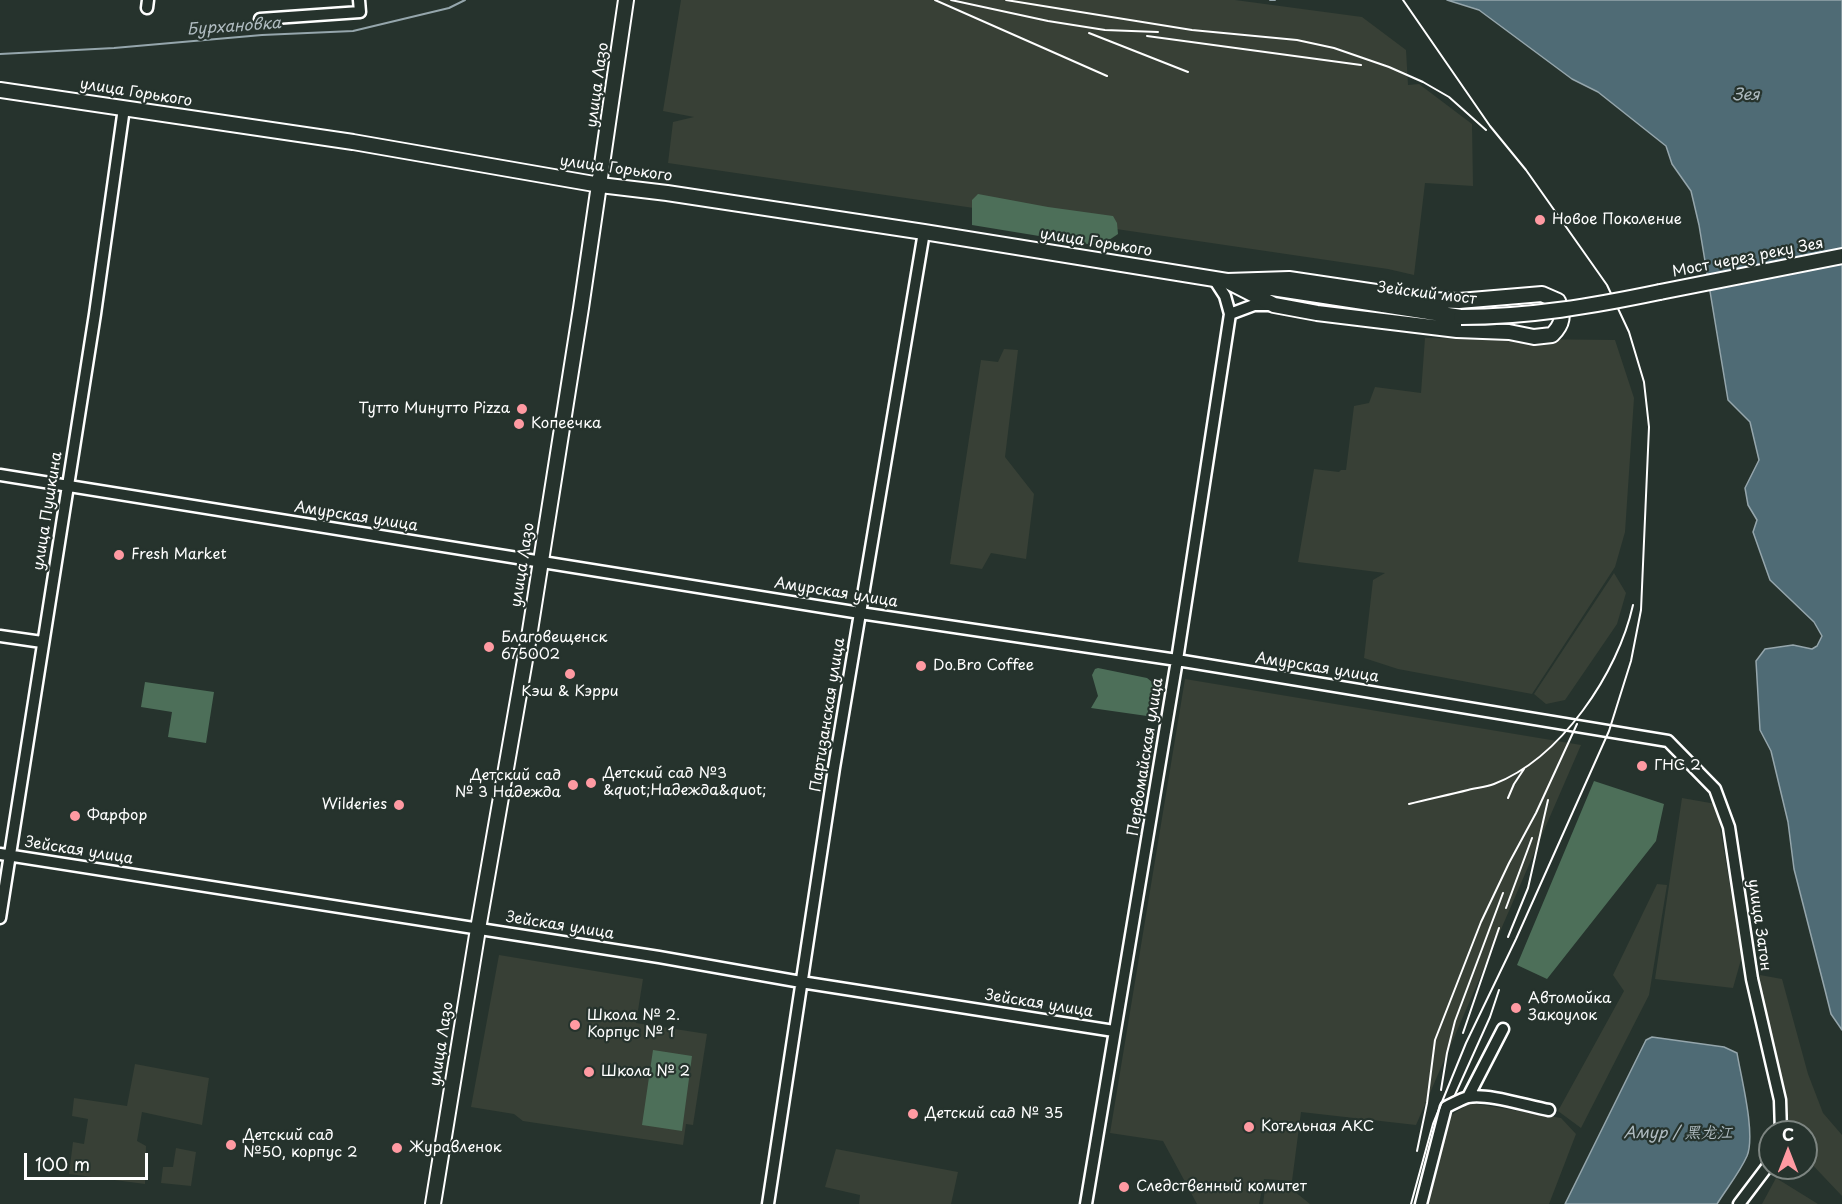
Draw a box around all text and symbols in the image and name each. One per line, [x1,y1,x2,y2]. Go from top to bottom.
water label: Бурхановка [186,14,282,40]
street label: улица Лазо [583,41,613,129]
street label: улица Горького [78,75,194,111]
water label: Зея [1732,86,1760,106]
street label: улица Горького [558,152,674,186]
place label: Новое Поколение [1552,211,1682,229]
marker: Новое Поколение [1533,213,1547,227]
street label: улица Горького [1038,225,1154,261]
street label: Мост через реку Зея [1671,234,1825,282]
street label: Зейский мост [1376,279,1478,309]
place label: Тутто Минутто Pizza [358,400,510,418]
marker: Тутто Минутто Pizza [515,402,529,416]
place label: Копеечка [531,415,601,433]
marker: Копеечка [512,417,526,431]
street label: улица Пушкина [30,450,66,572]
street label: Амурская улица [293,498,419,536]
street label: улица Лазо [507,521,539,609]
place label: Fresh Market [131,546,227,564]
marker: Fresh Market [112,548,126,562]
street label: Амурская улица [773,574,899,612]
place label: Благовещенск 675002 [501,629,607,664]
street label: Партизанская улица [807,637,849,793]
marker: Благовещенск 675002 [482,640,496,654]
street label: Амурская улица [1254,649,1380,687]
place label: Do.Bro Coffee [933,657,1034,675]
marker: Do.Bro Coffee [914,659,928,673]
marker: Кэш & Кэрри [563,667,577,681]
street label: Первомайская улица [1125,677,1167,837]
place label: Кэш & Кэрри [521,683,619,701]
place label: ГНС 2 [1654,757,1701,775]
marker: ГНС 2 [1635,759,1649,773]
place label: Детский сад №3 &quot;Надежда&quot; [603,765,767,800]
place label: Детский сад № 3 Надежда [455,767,561,802]
marker: Детский сад №3 &quot;Надежда&quot; [584,776,598,790]
marker: Детский сад № 3 Надежда [566,778,580,792]
place label: Wilderies [322,796,387,814]
marker: Wilderies [392,798,406,812]
place label: Фарфор [87,807,147,825]
marker: Фарфор [68,809,82,823]
street label: Зейская улица [24,834,134,868]
street label: улица Затон [1744,878,1774,972]
street label: Зейская улица [505,909,615,943]
street label: Зейская улица [984,987,1094,1021]
place label: Автомойка Закоулок [1528,990,1611,1025]
street label: улица Лазо [426,1000,458,1088]
marker: Автомойка Закоулок [1509,1001,1523,1015]
place label: Школа № 2. Корпус № 1 [587,1007,680,1042]
marker: Школа № 2. Корпус № 1 [568,1018,582,1032]
place label: Школа № 2 [601,1063,690,1081]
marker: Школа № 2 [582,1065,596,1079]
place label: Детский сад № 35 [925,1105,1063,1123]
marker: Детский сад № 35 [906,1107,920,1121]
place label: Котельная АКС [1261,1118,1374,1136]
marker: Котельная АКС [1242,1120,1256,1134]
north arrow [1758,1120,1818,1180]
text: С [1782,1122,1794,1146]
water label: Амур / 黑龙江 [1624,1124,1732,1144]
place label: Детский сад №50, корпус 2 [243,1127,358,1162]
marker: Детский сад №50, корпус 2 [224,1138,238,1152]
place label: Журавленок [409,1139,502,1157]
scale bar [27,1141,152,1179]
marker: Журавленок [390,1141,404,1155]
text: 100 m [35,1150,90,1177]
place label: Следственный комитет [1136,1178,1307,1196]
marker: Следственный комитет [1117,1180,1131,1194]

